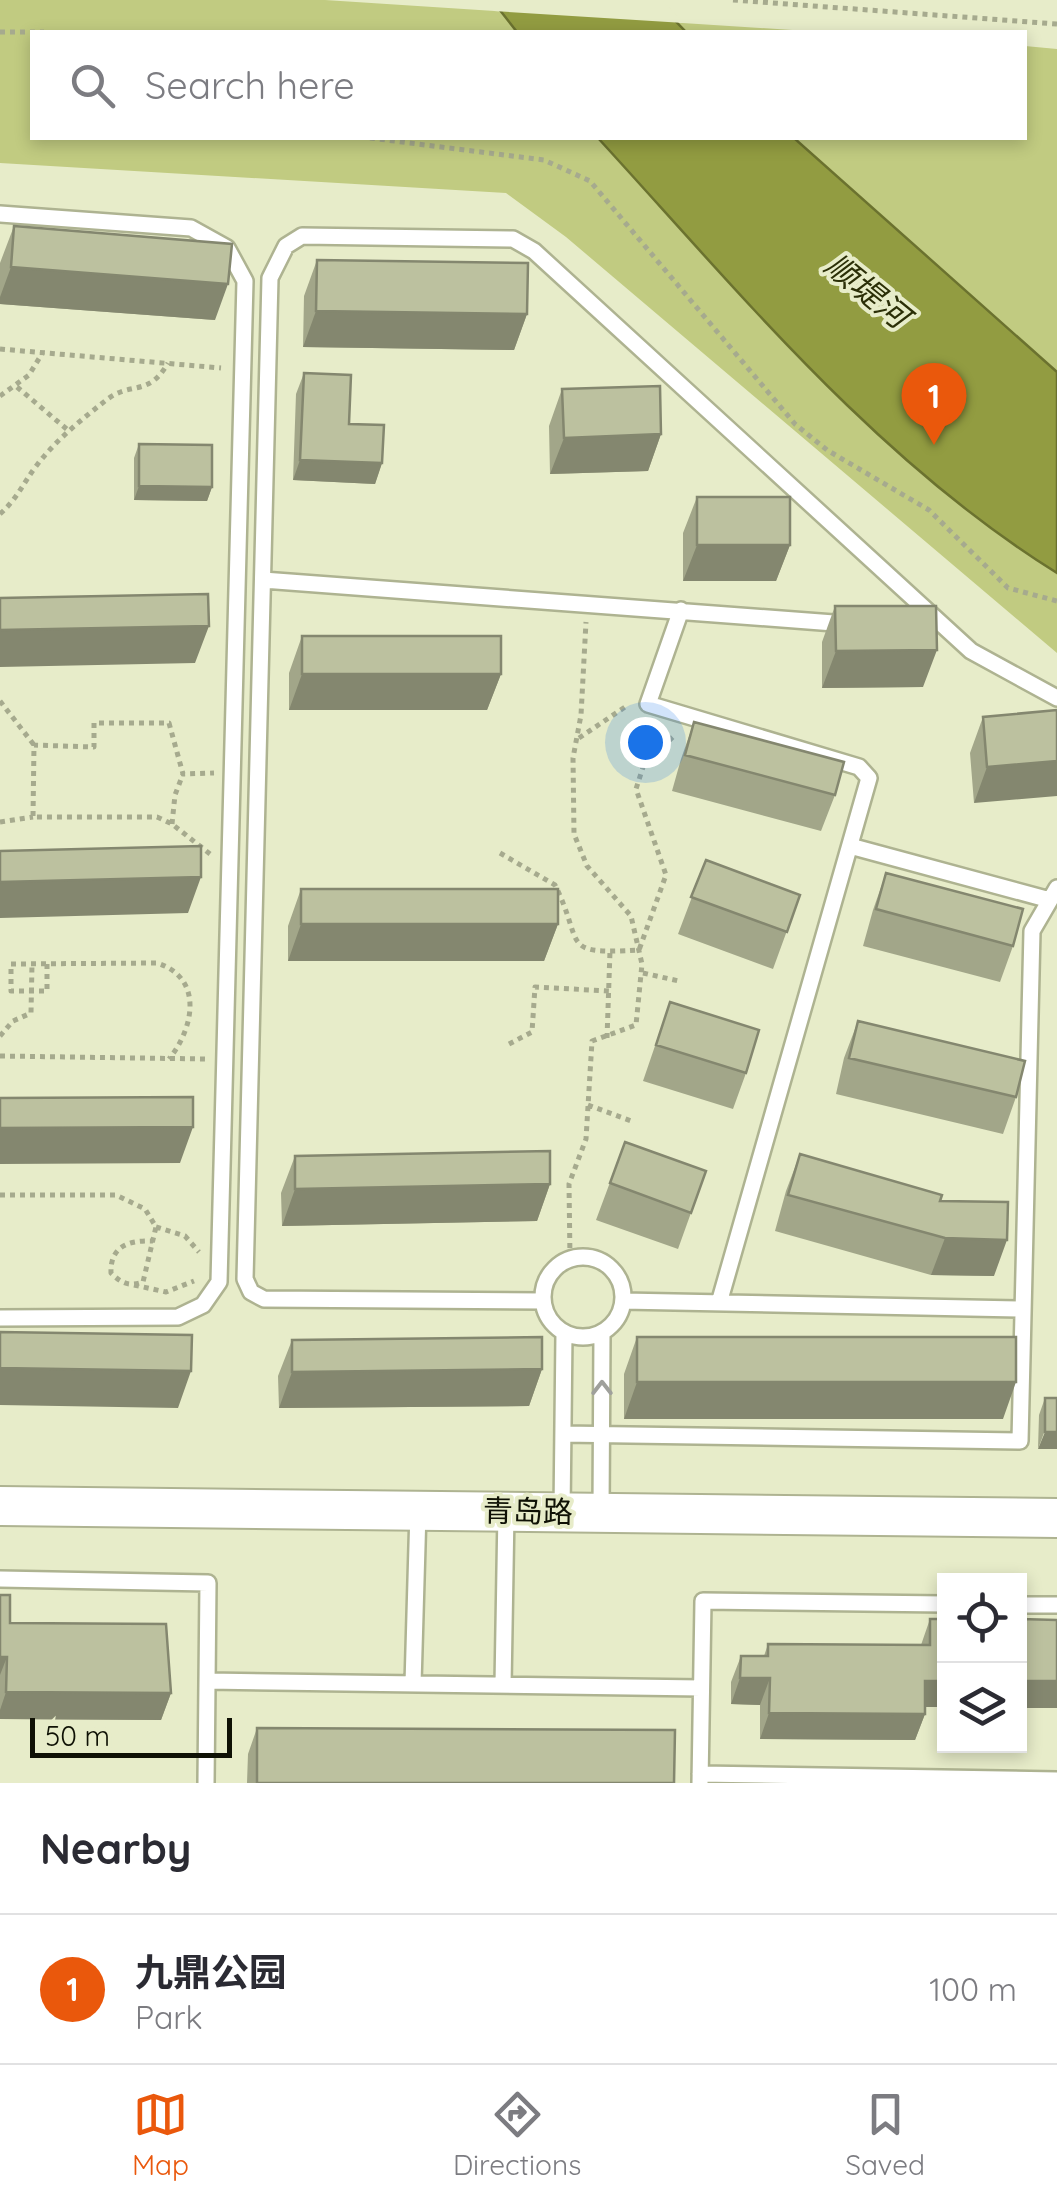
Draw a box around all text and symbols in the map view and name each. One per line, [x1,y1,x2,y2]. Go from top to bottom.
search box [30,30,1027,140]
icon: search [65,58,120,113]
text: Search here [145,61,355,109]
water label: 顺堤河 [818,244,922,340]
pin: 1 [902,362,966,445]
your location [620,717,671,768]
one-way arrow [591,1379,613,1394]
street label: 青岛路 [483,1491,573,1531]
map controls [937,1573,1027,1753]
button: locate [937,1573,1027,1663]
button: layers [937,1663,1027,1753]
scale bar [30,1713,232,1758]
text: 50 m [45,1718,110,1753]
text: Nearby [40,1822,191,1875]
text: 九鼎公园 [135,1948,287,1996]
text: 1 [66,1969,79,2009]
text: 100 m [929,1969,1017,2009]
text: Park [135,1997,203,2037]
tab: Map [132,2087,189,2182]
tab: Directions [453,2087,581,2182]
tab: Saved [845,2087,925,2182]

